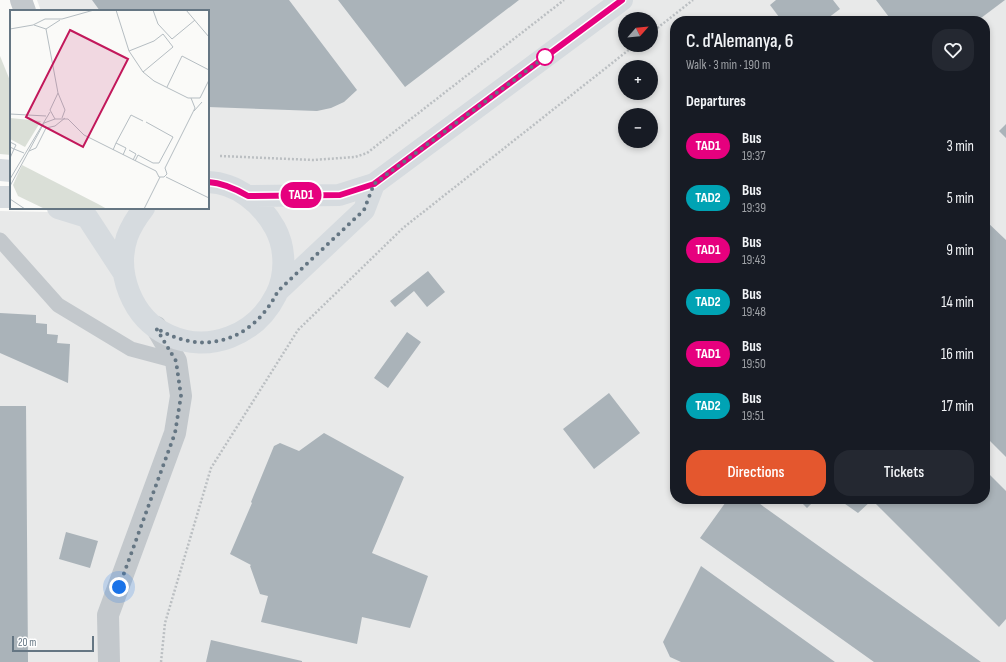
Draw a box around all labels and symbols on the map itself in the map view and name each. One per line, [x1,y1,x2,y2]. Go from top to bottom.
inset map [10,10,209,209]
north arrow [618,12,658,52]
unlabelled marker [536,48,554,66]
line badge: TAD1 [273,182,329,208]
your location [109,577,129,597]
scale bar [12,634,94,653]

